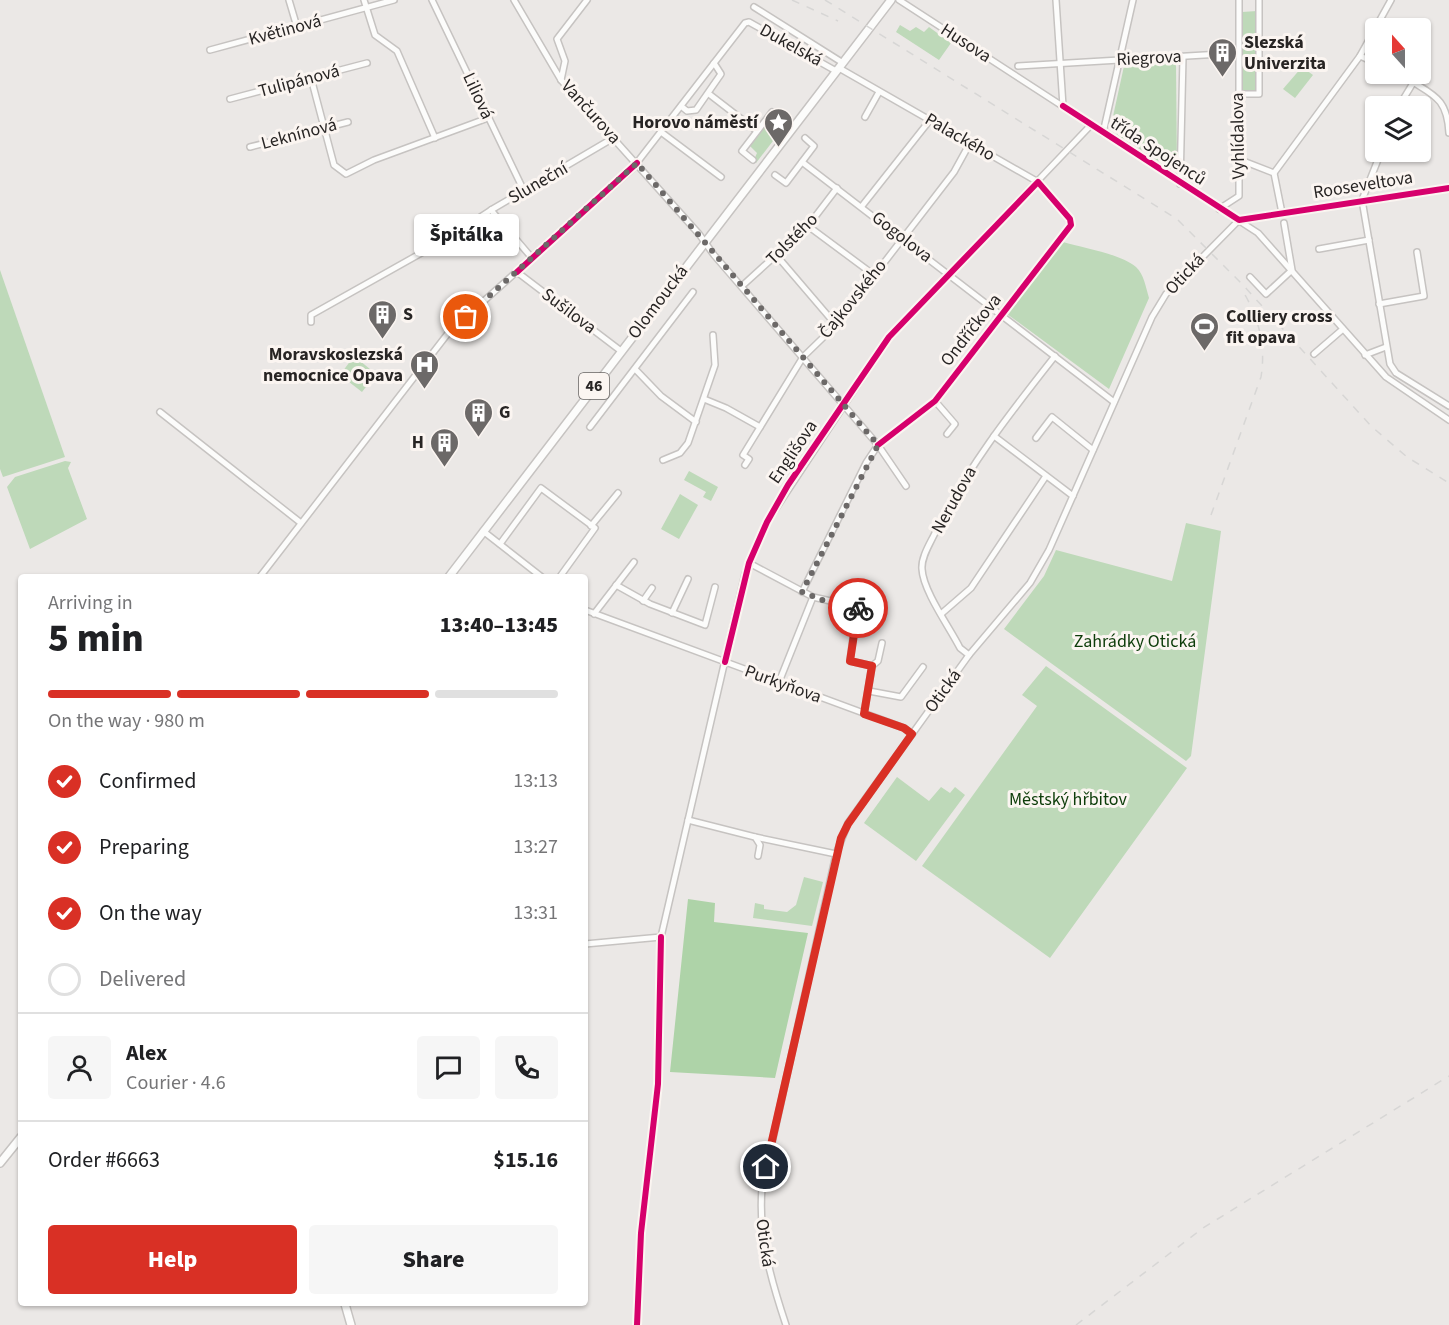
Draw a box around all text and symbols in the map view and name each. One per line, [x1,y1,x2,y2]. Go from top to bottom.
street label: Květinová [246,8,324,52]
street label: Husova [936,17,996,69]
street label: Dukelská [755,18,827,72]
north arrow [1365,18,1431,84]
map controls [1365,18,1431,162]
place label: Slezská Univerzita [1244,30,1326,76]
building icon: Slezská Univerzita [1207,36,1239,78]
street label: Riegrova [1116,44,1182,72]
street label: Tulipánová [256,58,342,104]
street label: Liliová [456,69,500,123]
street label: Vančurova [555,74,627,150]
street label: Vyhlídalova [1225,92,1251,180]
button: layers [1365,96,1431,162]
place icon: Horovo náměstí [763,106,795,148]
street label: Palackého [920,107,1000,167]
place label: Horovo náměstí [632,110,759,135]
street label: třída Spojenců [1105,111,1211,191]
street label: Leknínová [258,112,340,156]
street label: Sluneční [503,156,573,210]
street label: Rooseveltova [1311,165,1415,205]
street label: Gogolova [866,205,938,269]
street label: Tolstého [760,207,824,271]
callout: Špitálka [414,215,518,257]
text: Špitálka [430,221,503,249]
street label: Otická [1159,248,1211,300]
street label: Čajkovského [813,254,893,344]
street label: Olomoucká [622,260,694,344]
street label: Sušilova [536,282,602,340]
street label: Ondříčkova [935,288,1007,372]
pin [440,291,491,342]
building icon: S [366,298,398,340]
icon: bag [449,300,482,333]
place label: S [403,302,413,327]
place label: Colliery cross fit opava [1226,304,1333,350]
sports icon: Colliery cross fit opava [1189,310,1221,352]
place label: Moravskoslezská nemocnice Opava [263,342,403,388]
hospital icon: Moravskoslezská nemocnice Opava [408,348,440,390]
road number: 46 [579,373,609,399]
building icon: G [462,396,494,438]
place label: G [499,400,510,425]
street label: Englišova [763,415,823,489]
building icon: H [429,426,461,468]
place label: H [412,430,424,455]
street label: Nerudova [925,462,983,538]
courier [828,578,888,638]
text: Arriving in [48,589,133,617]
icon: bike [842,592,875,625]
text: 13:40–13:45 [440,609,558,641]
text: 5 min [48,611,144,667]
park label: Zahrádky Otická [1074,629,1196,654]
street label: Purkyňova [741,659,825,709]
street label: Otická [919,664,967,718]
text: On the way · 980 m [48,707,205,735]
icon: check [48,765,81,798]
text: Confirmed [99,765,196,797]
text: 13:13 [513,767,558,795]
park label: Městský hřbitov [1009,787,1128,812]
icon: check [48,831,81,864]
text: Preparing [99,831,189,863]
text: 13:27 [513,833,558,861]
icon: check [48,897,81,930]
text: On the way [99,897,202,929]
text: 13:31 [513,899,558,927]
text: Delivered [99,963,186,995]
button: person [48,1036,111,1099]
button: chat [417,1036,480,1099]
button: phone [495,1036,558,1099]
text: Alex [126,1037,167,1069]
text: Courier · 4.6 [126,1069,226,1097]
pin [740,1141,791,1192]
text: Order #6663 [48,1144,160,1176]
text: $15.16 [493,1144,558,1176]
icon: home [749,1150,782,1183]
street label: Otická [749,1217,781,1269]
button: Help [48,1225,297,1294]
button: Share [309,1225,558,1294]

